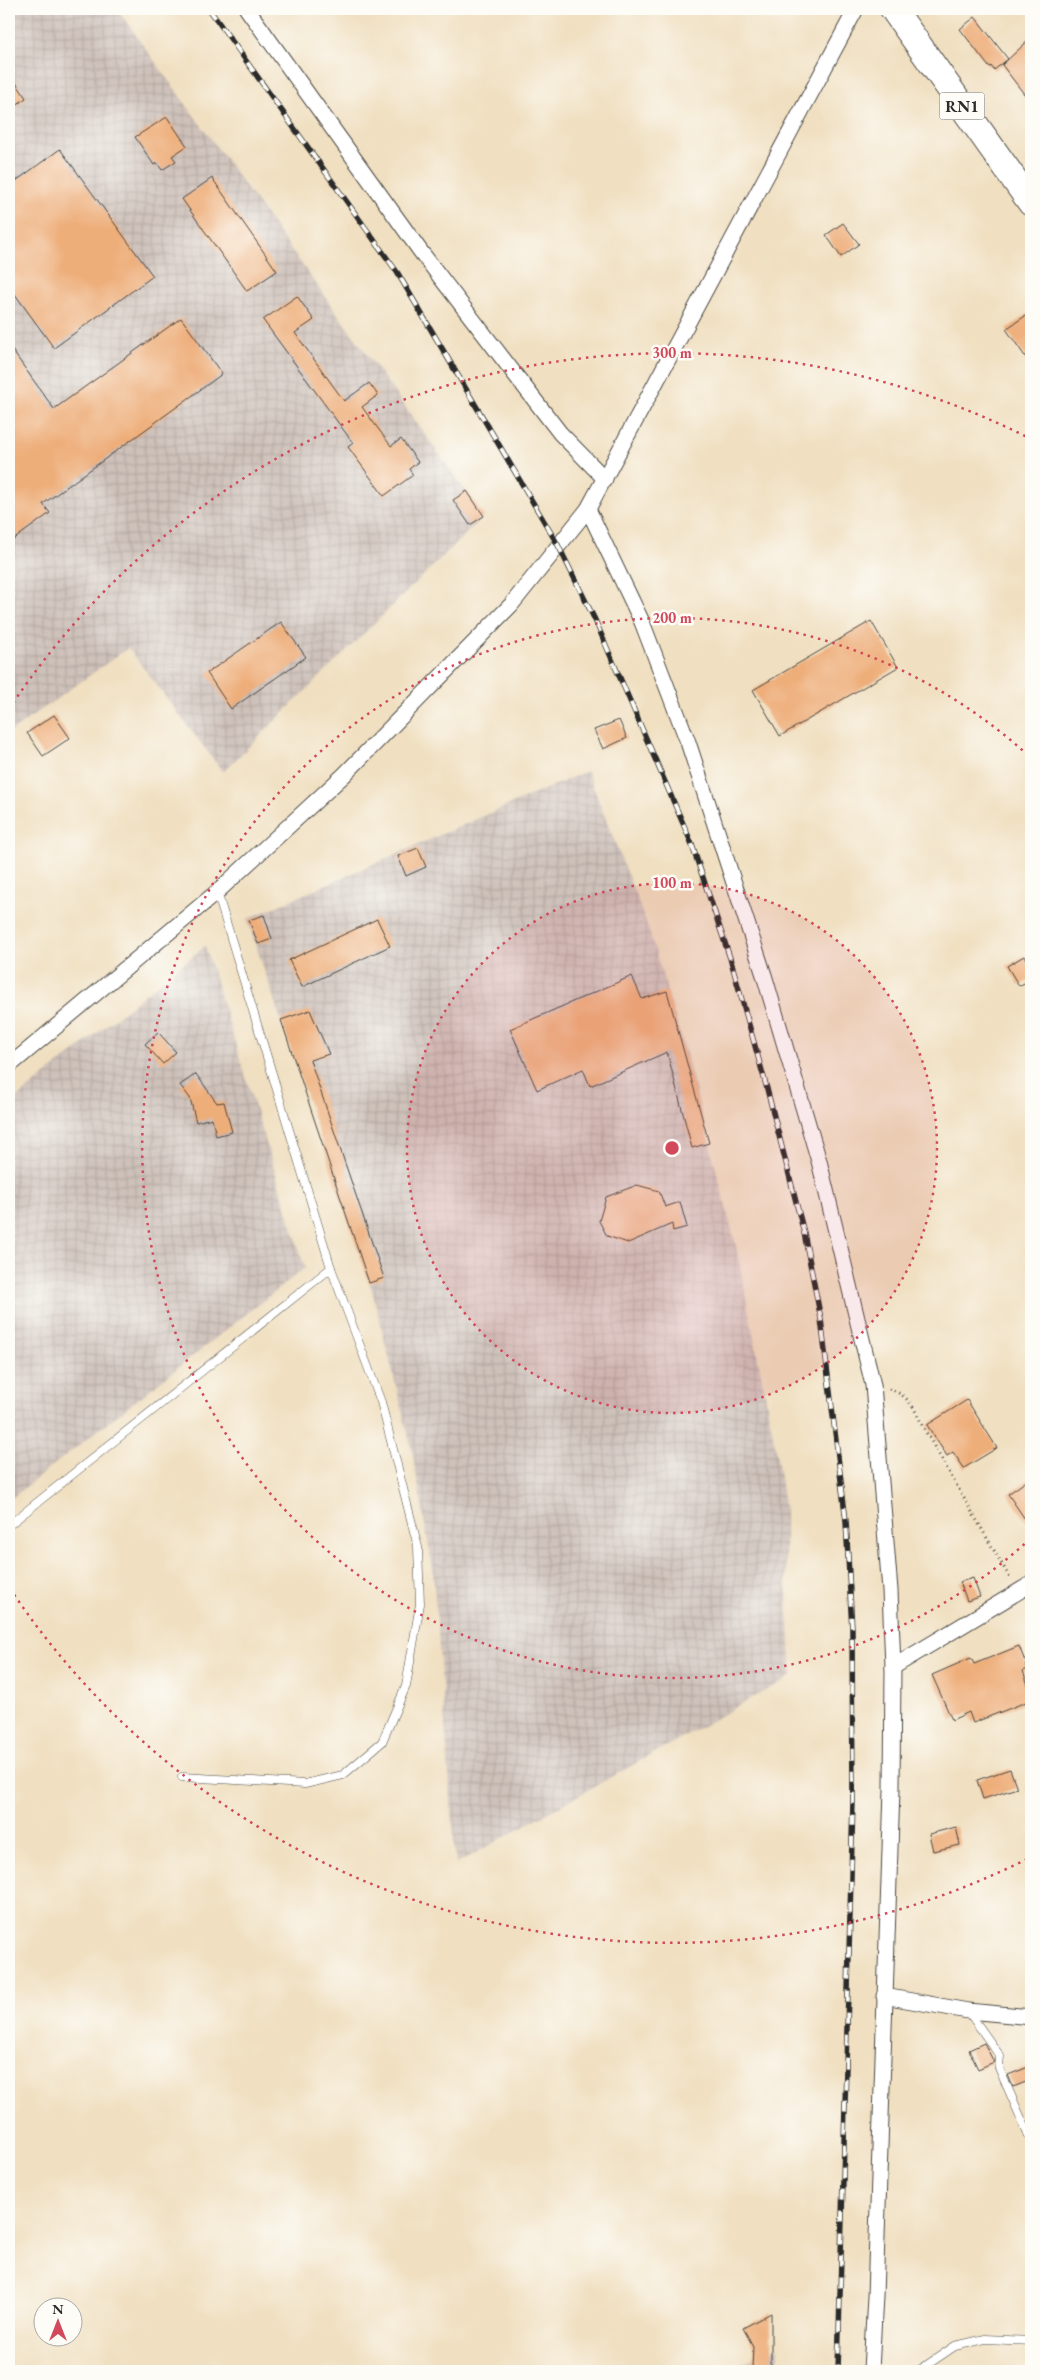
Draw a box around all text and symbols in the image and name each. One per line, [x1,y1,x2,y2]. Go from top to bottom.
road number: RN1 [940,92,984,120]
text: 300 m [652,343,692,362]
text: 200 m [652,608,692,627]
text: 100 m [652,873,692,892]
centre of rings [663,1139,681,1157]
north arrow [32,2298,82,2348]
text: N [52,2300,64,2318]

